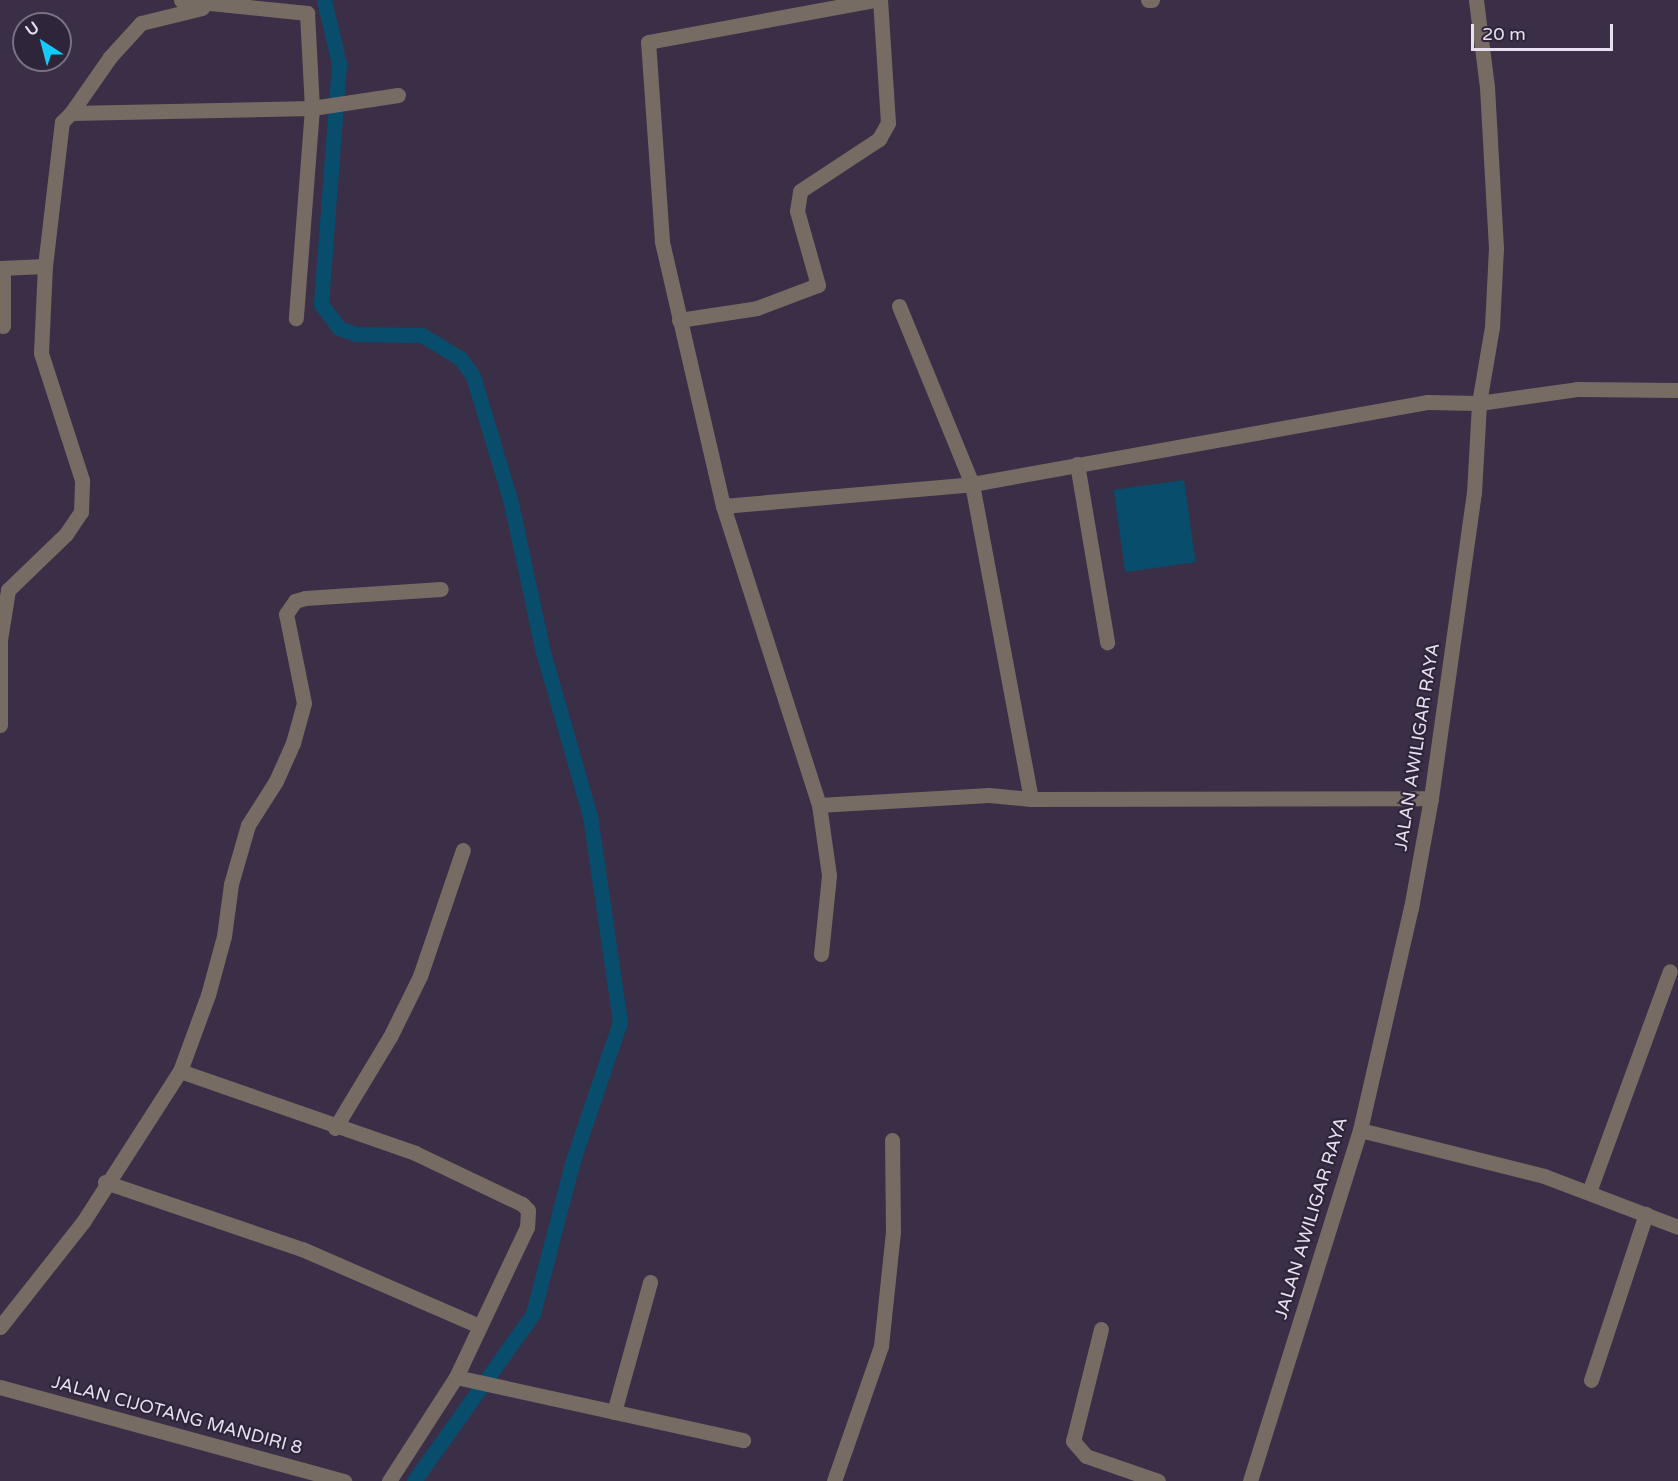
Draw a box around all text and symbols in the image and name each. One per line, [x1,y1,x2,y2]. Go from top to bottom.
north arrow [12,12,72,72]
scale bar [1474,12,1616,50]
text: U [22,17,43,41]
text: 20 m [1482,23,1526,45]
street label: JALAN AWILIGAR RAYA [1390,642,1444,852]
street label: JALAN AWILIGAR RAYA [1270,1114,1352,1322]
street label: JALAN CIJOTANG MANDIRI 8 [49,1371,305,1459]

